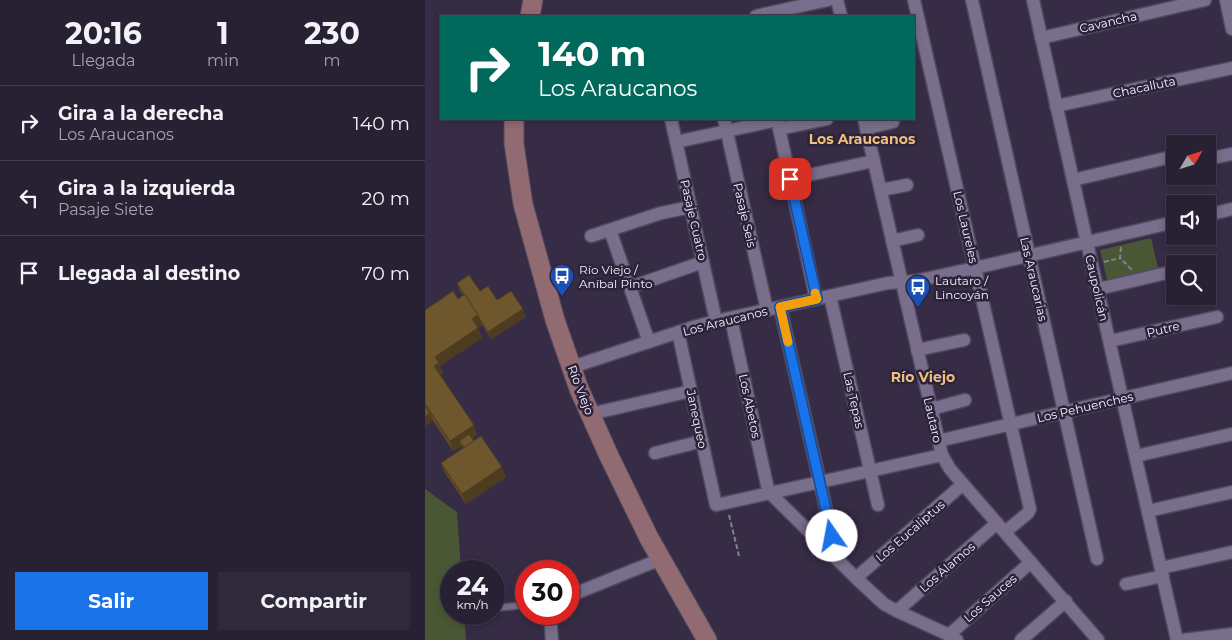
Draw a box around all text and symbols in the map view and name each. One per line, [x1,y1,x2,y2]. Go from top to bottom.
street label: Cavancha [1078,8,1138,36]
text: 20:16 [65,15,142,52]
text: 1 [217,15,229,52]
text: 230 [304,15,360,52]
text: 140 m [538,32,646,75]
icon: right [455,35,520,100]
text: Llegada [71,51,136,70]
text: min [207,51,239,70]
text: m [323,51,340,70]
street label: Chacalluta [1111,73,1177,101]
text: Los Araucanos [538,75,697,102]
text: Gira a la derecha [58,102,224,125]
icon: right [15,109,43,137]
text: 140 m [353,112,410,135]
text: Los Araucanos [58,125,174,144]
district label: Los Araucanos [809,130,916,148]
north arrow [1166,135,1216,185]
map controls [1166,135,1216,305]
pin [769,158,811,200]
icon: arrive [776,165,804,193]
text: Gira a la izquierda [58,177,236,200]
street label: Pasaje Cuatro [677,178,711,262]
street label: Pasaje Seis [730,181,760,249]
icon: left [15,184,43,212]
text: 20 m [362,187,410,210]
street label: Los Laureles [950,189,982,265]
button: sound [1166,195,1216,245]
text: Pasaje Siete [58,200,154,219]
street label: Las Araucarias [1017,235,1051,323]
street label: Caupolicán [1082,253,1112,323]
button: search [1166,255,1216,305]
icon: arrive [15,259,43,287]
text: Llegada al destino [58,262,240,285]
text: 70 m [361,262,410,285]
place label: Río Viejo / Aníbal Pinto [579,262,653,291]
bus stop icon: Río Viejo / Aníbal Pinto [549,263,575,297]
place label: Lautaro / Lincoyán [935,273,989,302]
bus stop icon: Lautaro / Lincoyán [905,274,931,308]
street label: Los Araucanos [681,303,769,339]
street label: Putre [1145,318,1181,340]
street label: Río Viejo [565,363,597,417]
district label: Río Viejo [891,368,955,386]
street label: Las Tepas [840,370,868,430]
street label: Los Abetos [736,372,764,440]
street label: Janequeo [683,387,711,450]
street label: Los Pehuenches [1035,389,1135,425]
street label: Lautaro [921,396,945,444]
street label: Los Eucaliptus [872,497,948,565]
position arrow [805,509,857,561]
street label: Los Álamos [916,539,978,595]
speed limit sign: 30 [515,560,580,625]
text: 24 [457,571,488,601]
street label: Los Sauces [960,571,1020,625]
button: Salir [15,572,208,630]
button: Compartir [218,572,410,630]
text: km/h [456,597,489,612]

